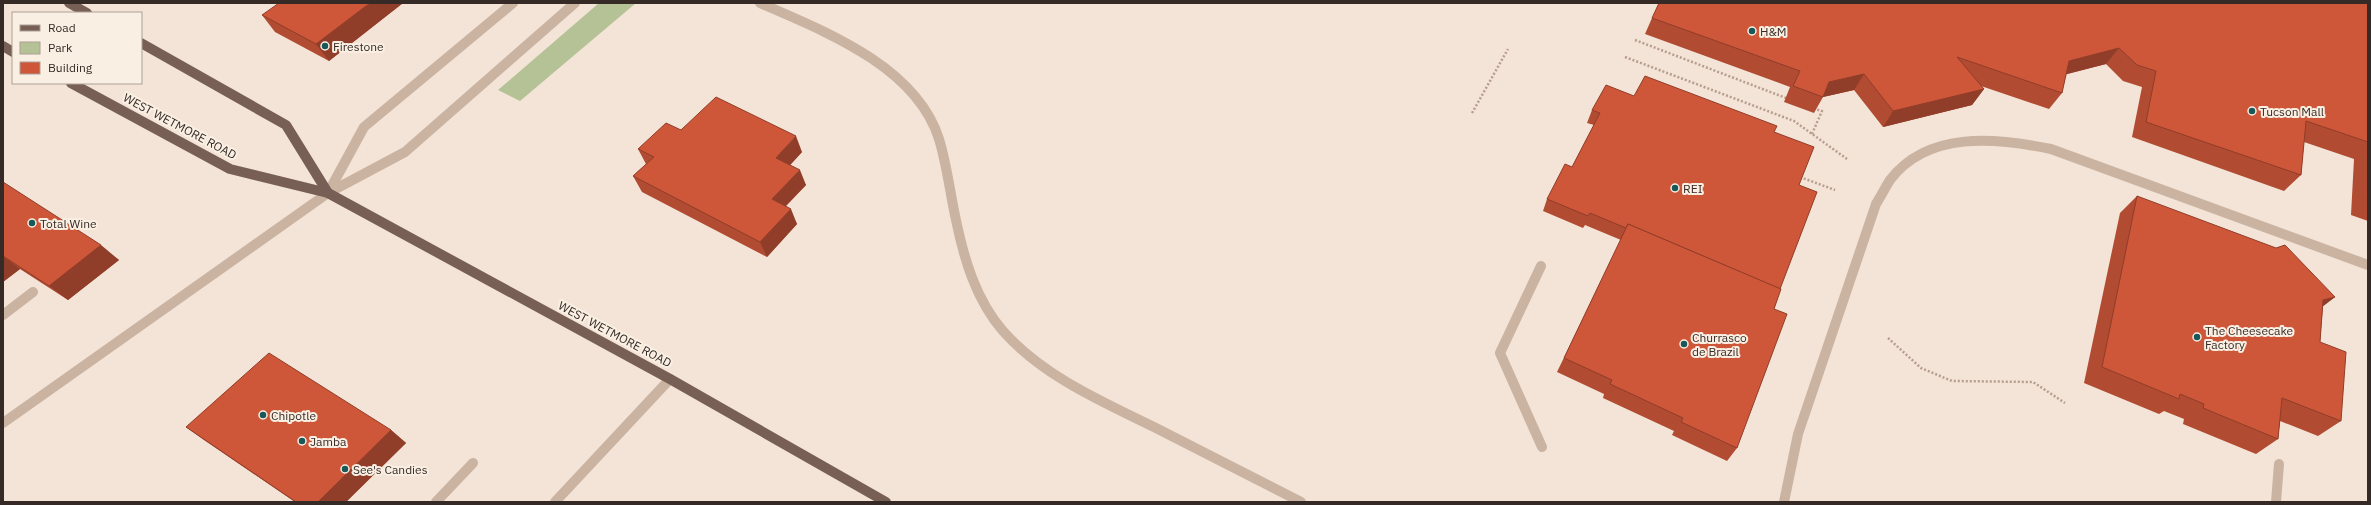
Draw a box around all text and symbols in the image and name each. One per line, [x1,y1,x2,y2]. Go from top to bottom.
legend [12,12,142,84]
text: Road [48,20,76,35]
place label: H&M [1760,24,1787,39]
marker: H&M [1747,26,1757,36]
place label: Firestone [333,39,384,54]
text: Park [48,40,73,55]
marker: Firestone [320,41,330,51]
text: Building [48,60,93,75]
street label: WEST WETMORE ROAD [121,90,239,162]
place label: Tucson Mall [2260,104,2324,119]
marker: Tucson Mall [2247,106,2257,116]
place label: REI [1683,181,1703,196]
marker: REI [1670,183,1680,193]
place label: Total Wine [40,216,97,231]
marker: Total Wine [27,218,37,228]
street label: WEST WETMORE ROAD [556,298,674,370]
place label: The Cheesecake Factory [2205,323,2294,352]
place label: Churrasco de Brazil [1692,330,1747,359]
marker: The Cheesecake Factory [2192,332,2202,342]
marker: Churrasco de Brazil [1679,339,1689,349]
place label: Chipotle [271,408,316,423]
marker: Chipotle [258,410,268,420]
place label: Jamba [310,434,347,449]
marker: Jamba [297,436,307,446]
place label: See's Candies [353,462,428,477]
marker: See's Candies [340,464,350,474]

